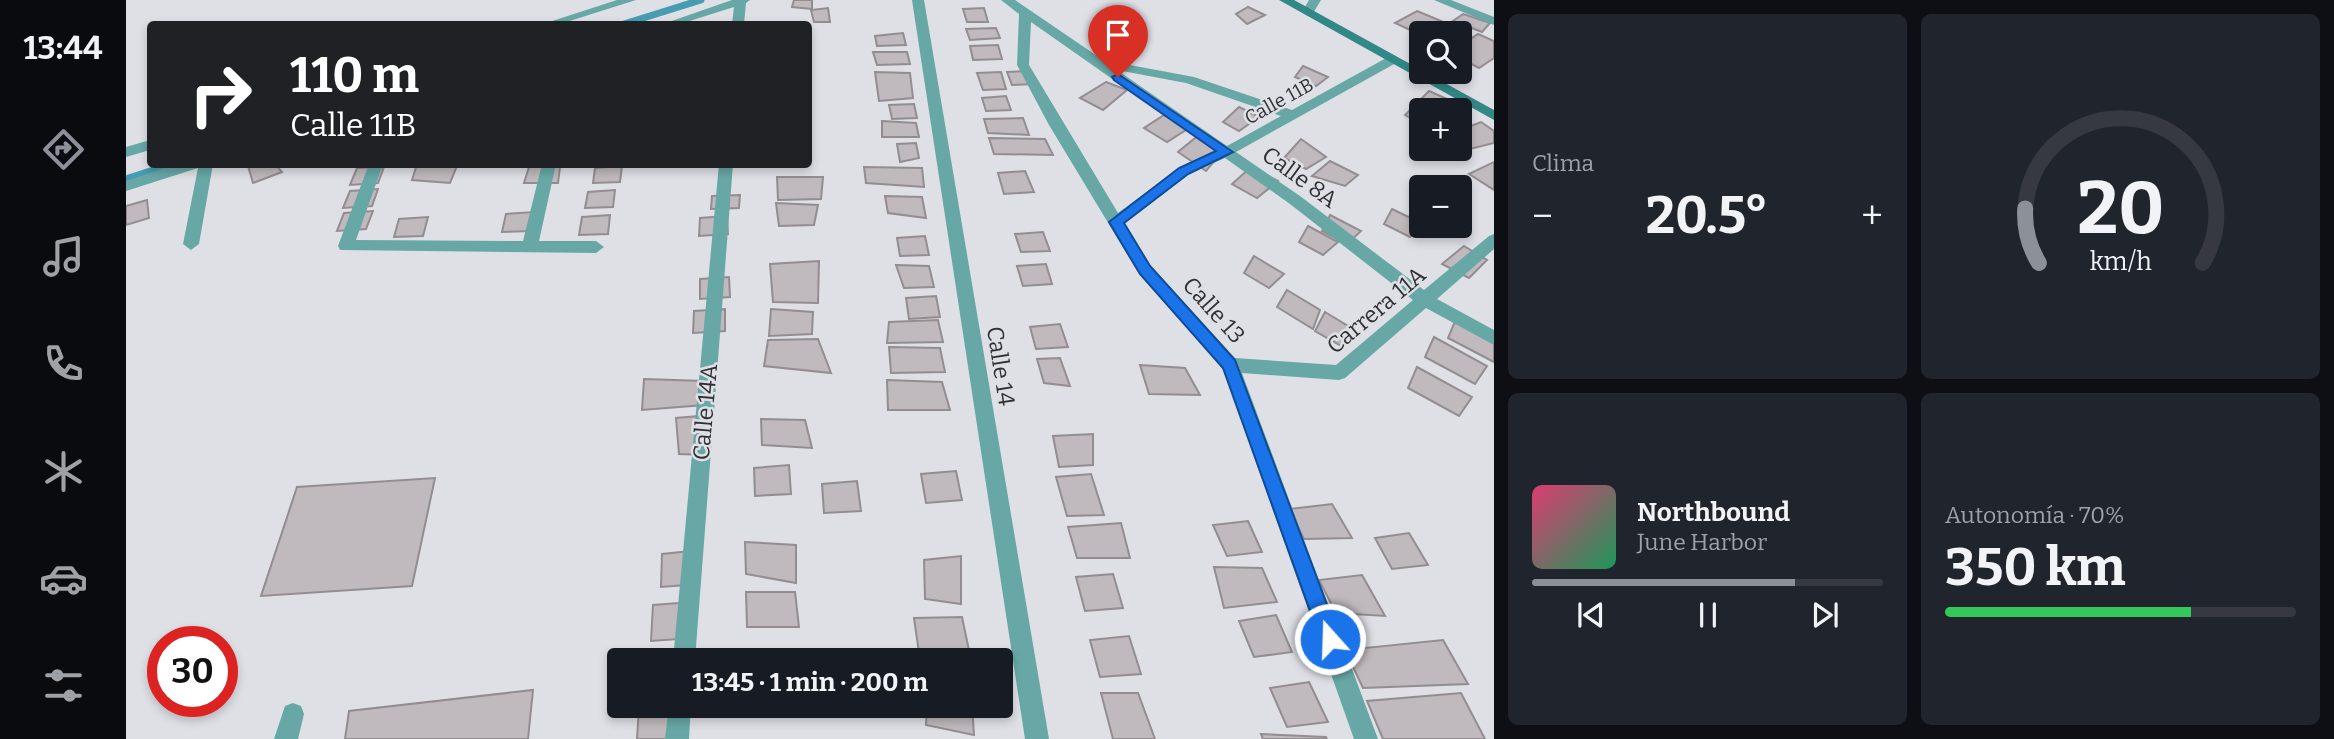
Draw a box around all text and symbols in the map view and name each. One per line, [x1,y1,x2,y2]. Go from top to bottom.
pin [1088,5,1148,77]
icon: arrive [1099,16,1137,54]
map controls [1409,21,1472,238]
button: search [1409,21,1472,84]
text: 13:44 [23,29,103,67]
text: 110 m [290,46,419,105]
icon: right [175,49,266,140]
street label: Calle 11B [1241,73,1317,129]
button: + [1409,98,1472,161]
text: Calle 11B [290,106,416,144]
icon: directions [39,125,88,174]
street label: Calle 8A [1257,140,1344,214]
text: Clima [1532,149,1594,177]
text: 20 [2077,165,2164,252]
button: − [1409,175,1472,238]
text: 20.5° [1646,184,1769,247]
text: − [1532,193,1553,239]
text: + [1861,193,1883,239]
icon: music [39,232,88,281]
text: km/h [2090,246,2152,276]
street label: Carrera 11A [1321,260,1432,359]
street label: Calle 13 [1177,271,1251,349]
street label: Calle 14 [981,324,1021,408]
icon: phone [39,339,88,388]
street label: Calle 14A [687,362,723,461]
icon: climate [39,447,88,496]
text: Northbound [1637,497,1790,528]
text: Autonomía · 70% [1945,501,2124,529]
text: June Harbor [1637,528,1767,556]
text: 350 km [1945,536,2126,599]
icon: car [39,554,88,603]
icon: previous [1572,596,1610,634]
icon: pause [1689,596,1727,634]
icon: next [1806,596,1844,634]
position arrow [1293,602,1367,676]
speed limit sign: 30 [147,626,238,717]
icon: filters [39,661,88,710]
text: 13:45 · 1 min · 200 m [692,667,928,698]

